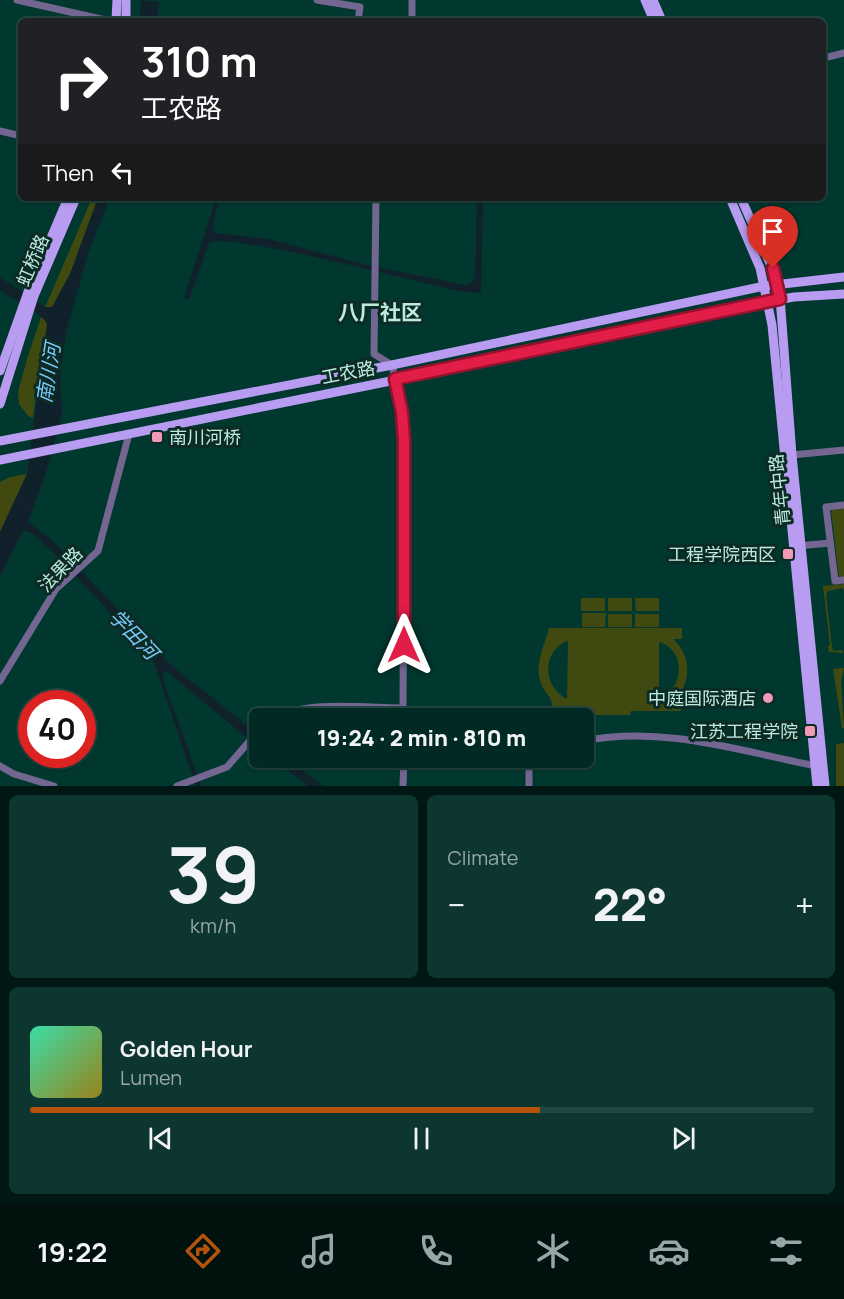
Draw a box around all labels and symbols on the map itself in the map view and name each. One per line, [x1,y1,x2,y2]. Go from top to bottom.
pin [747,206,798,268]
street label: 虹桥路 [10,230,54,290]
district label: 八厂社区 [338,298,422,326]
water label: 南川河 [30,337,67,405]
street label: 工农路 [319,355,377,389]
place label: 南川河桥 [169,425,241,449]
marker: 南川河桥 [150,430,164,444]
street label: 青年中路 [763,453,795,527]
street label: 法果路 [33,541,87,597]
place label: 工程学院西区 [668,542,776,566]
marker: 工程学院西区 [781,547,795,561]
water label: 学田河 [103,603,167,668]
position arrow [372,613,436,677]
place label: 中庭国际酒店 [648,686,756,710]
speed limit sign: 40 [18,690,96,768]
marker: 中庭国际酒店 [761,691,775,705]
place label: 江苏工程学院 [690,719,798,743]
marker: 江苏工程学院 [803,724,817,738]

